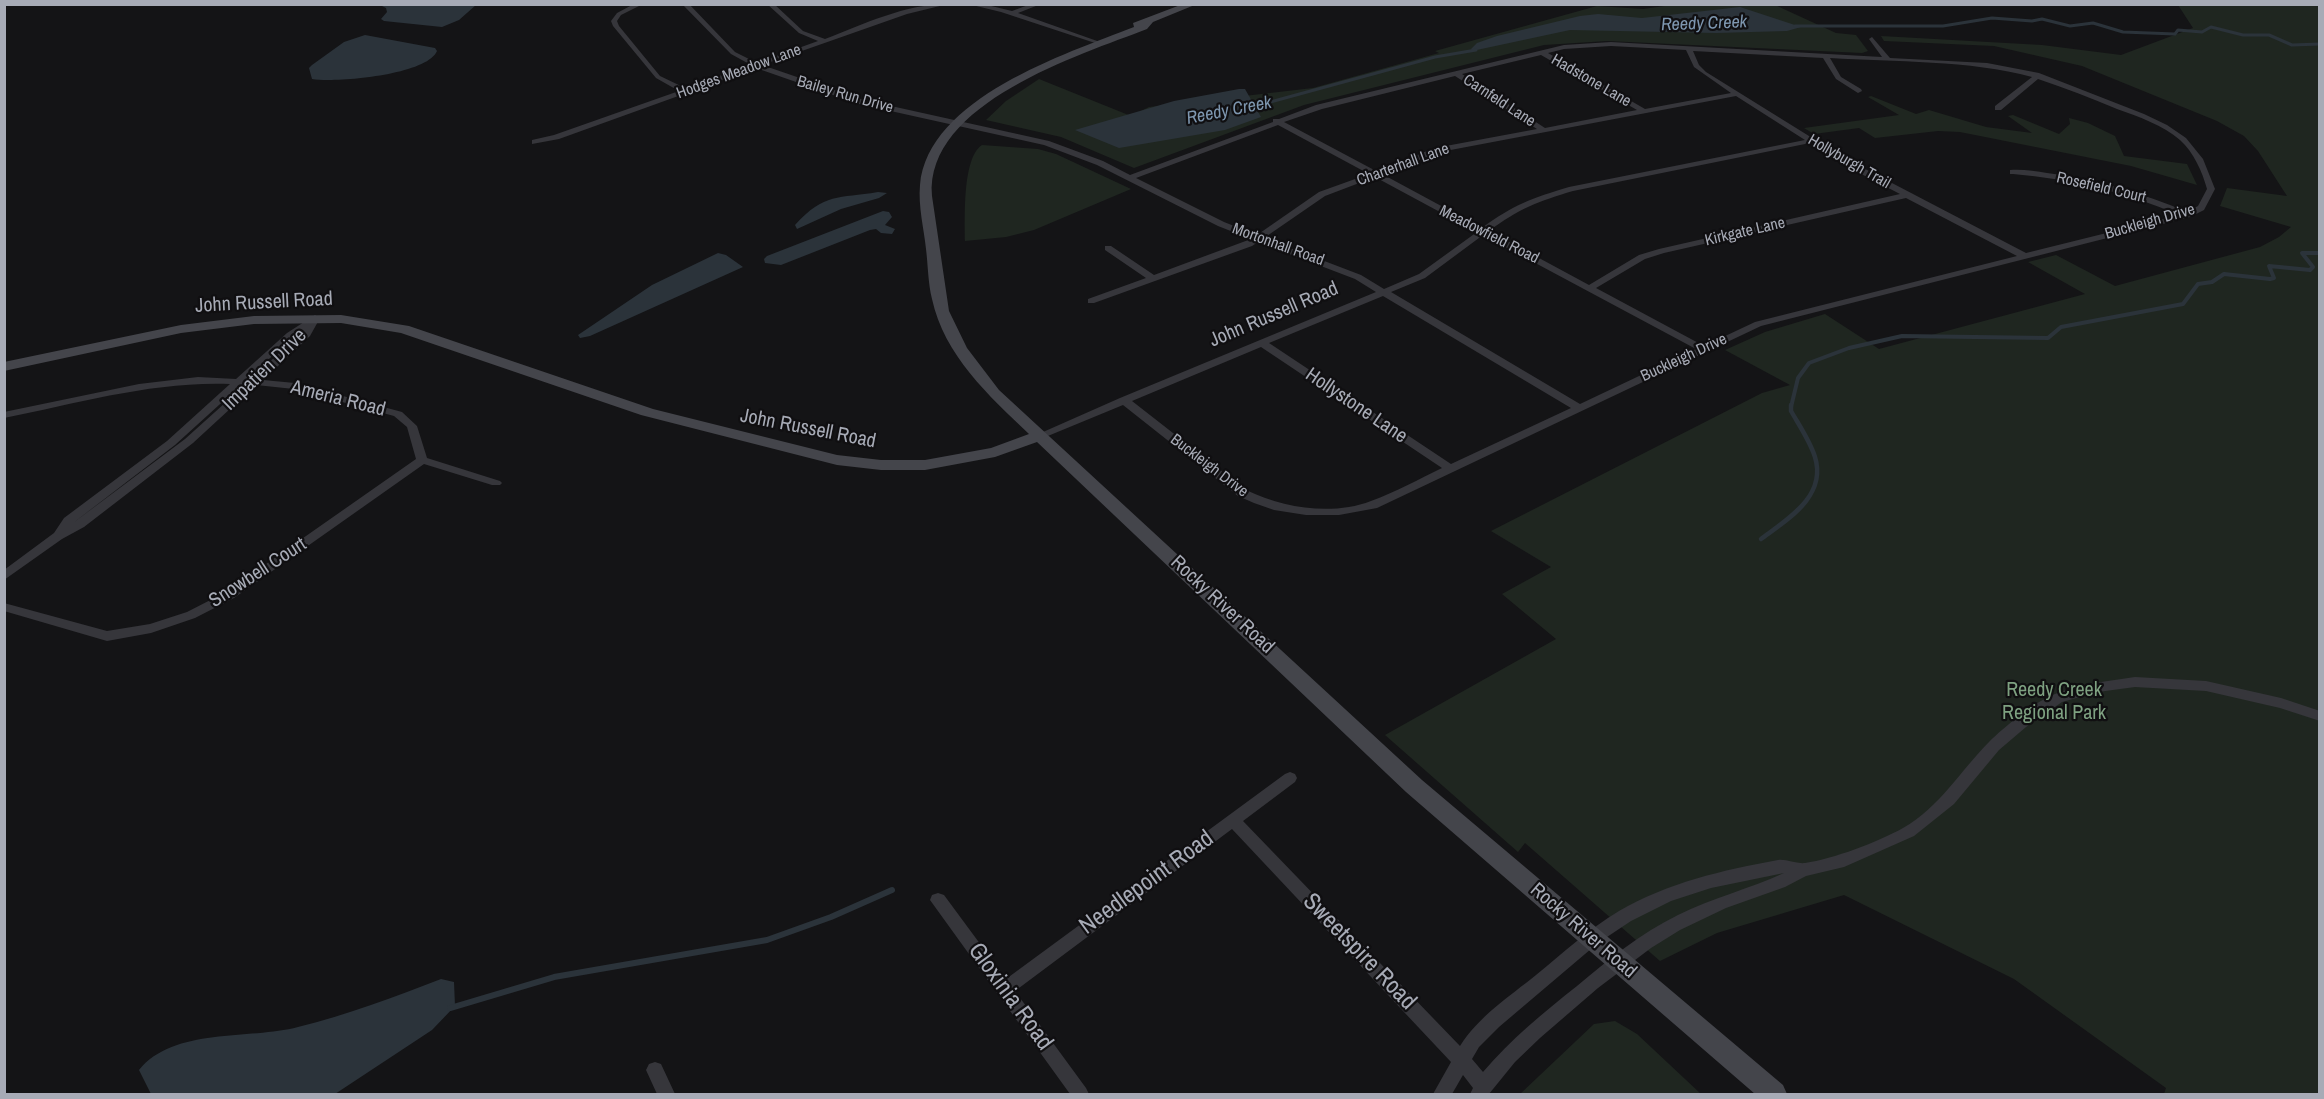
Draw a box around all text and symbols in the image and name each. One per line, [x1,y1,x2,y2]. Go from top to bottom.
water label: Reedy Creek [1661,12,1747,36]
street label: Hodges Meadow Lane [674,41,804,103]
street label: Hadstone Lane [1548,50,1634,112]
street label: Carnfeld Lane [1459,71,1539,131]
street label: Bailey Run Drive [795,72,895,118]
water label: Reedy Creek [1185,92,1273,130]
street label: Hollyburgh Trail [1804,131,1894,193]
street label: Charterhall Lane [1354,139,1452,191]
street label: Rosefield Court [2054,168,2148,208]
street label: Buckleigh Drive [2103,200,2197,244]
street label: Meadowfield Road [1436,202,1542,268]
street label: Kirkgate Lane [1703,213,1787,251]
street label: Mortonhall Road [1229,220,1327,270]
street label: John Russell Road [1206,277,1342,353]
street label: John Russell Road [195,287,333,319]
street label: Impatien Drive [218,324,312,416]
street label: Buckleigh Drive [1638,330,1730,386]
street label: Hollystone Lane [1301,363,1411,449]
street label: Ameria Road [288,376,388,422]
street label: John Russell Road [738,404,878,454]
street label: Buckleigh Drive [1166,430,1252,502]
street label: Snowbell Court [205,533,311,613]
street label: Rocky River Road [1165,551,1279,659]
park label: Reedy Creek Regional Park [2002,679,2106,726]
street label: Needlepoint Road [1074,825,1220,941]
street label: Rocky River Road [1525,878,1641,984]
street label: Sweetspire Road [1296,888,1422,1016]
street label: Gloxinia Road [961,938,1059,1056]

